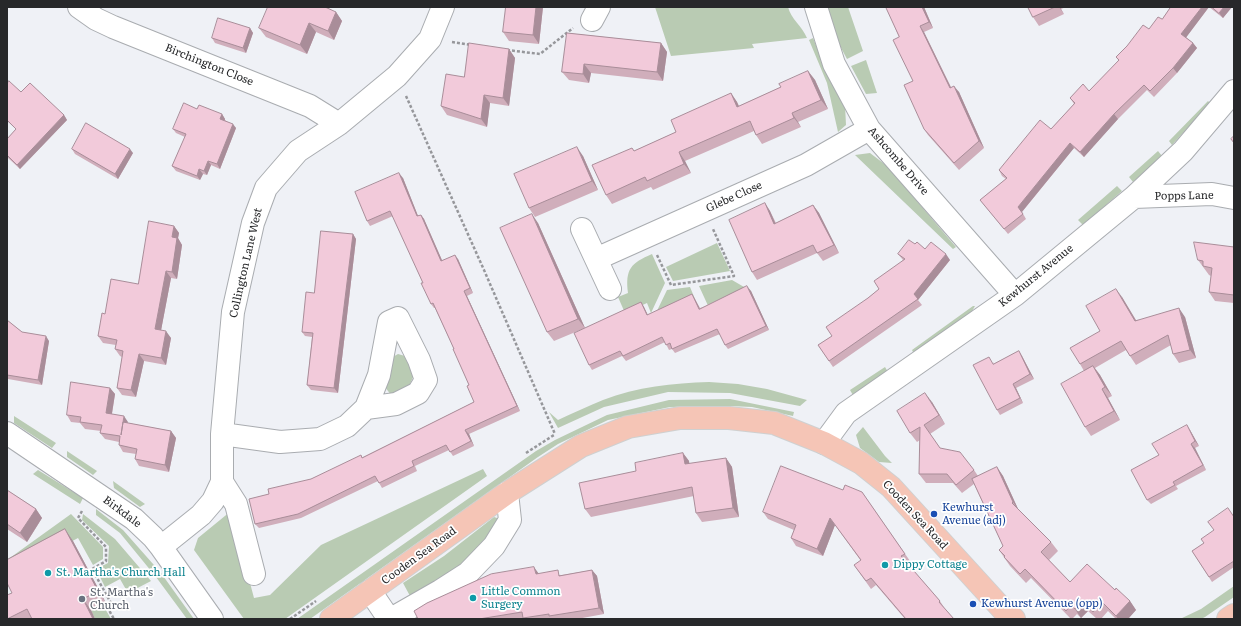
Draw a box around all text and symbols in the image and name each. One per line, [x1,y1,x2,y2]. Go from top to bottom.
street label: Birchington Close [163,41,255,89]
street label: Ashcombe Drive [865,124,931,198]
street label: Glebe Close [704,179,764,215]
street label: Popps Lane [1154,189,1214,203]
street label: Collington Lane West [227,207,265,319]
street label: Kewhurst Avenue [996,242,1076,310]
street label: Cooden Sea Road [880,478,950,552]
street label: Birkdale [100,493,144,531]
place label: Kewhurst Avenue (adj) [942,501,1006,527]
marker: Kewhurst Avenue (adj) [929,509,939,519]
street label: Cooden Sea Road [379,524,459,588]
place label: Dippy Cottage [893,558,967,572]
marker: Dippy Cottage [880,560,890,570]
place label: St. Martha's Church Hall [56,566,185,580]
marker: St. Martha's Church Hall [43,568,53,578]
place label: Little Common Surgery [481,585,561,611]
place label: St. Martha's Church [90,586,153,612]
marker: Little Common Surgery [468,593,478,603]
marker: St. Martha's Church [77,594,87,604]
place label: Kewhurst Avenue (opp) [981,597,1103,611]
marker: Kewhurst Avenue (opp) [968,599,978,609]

